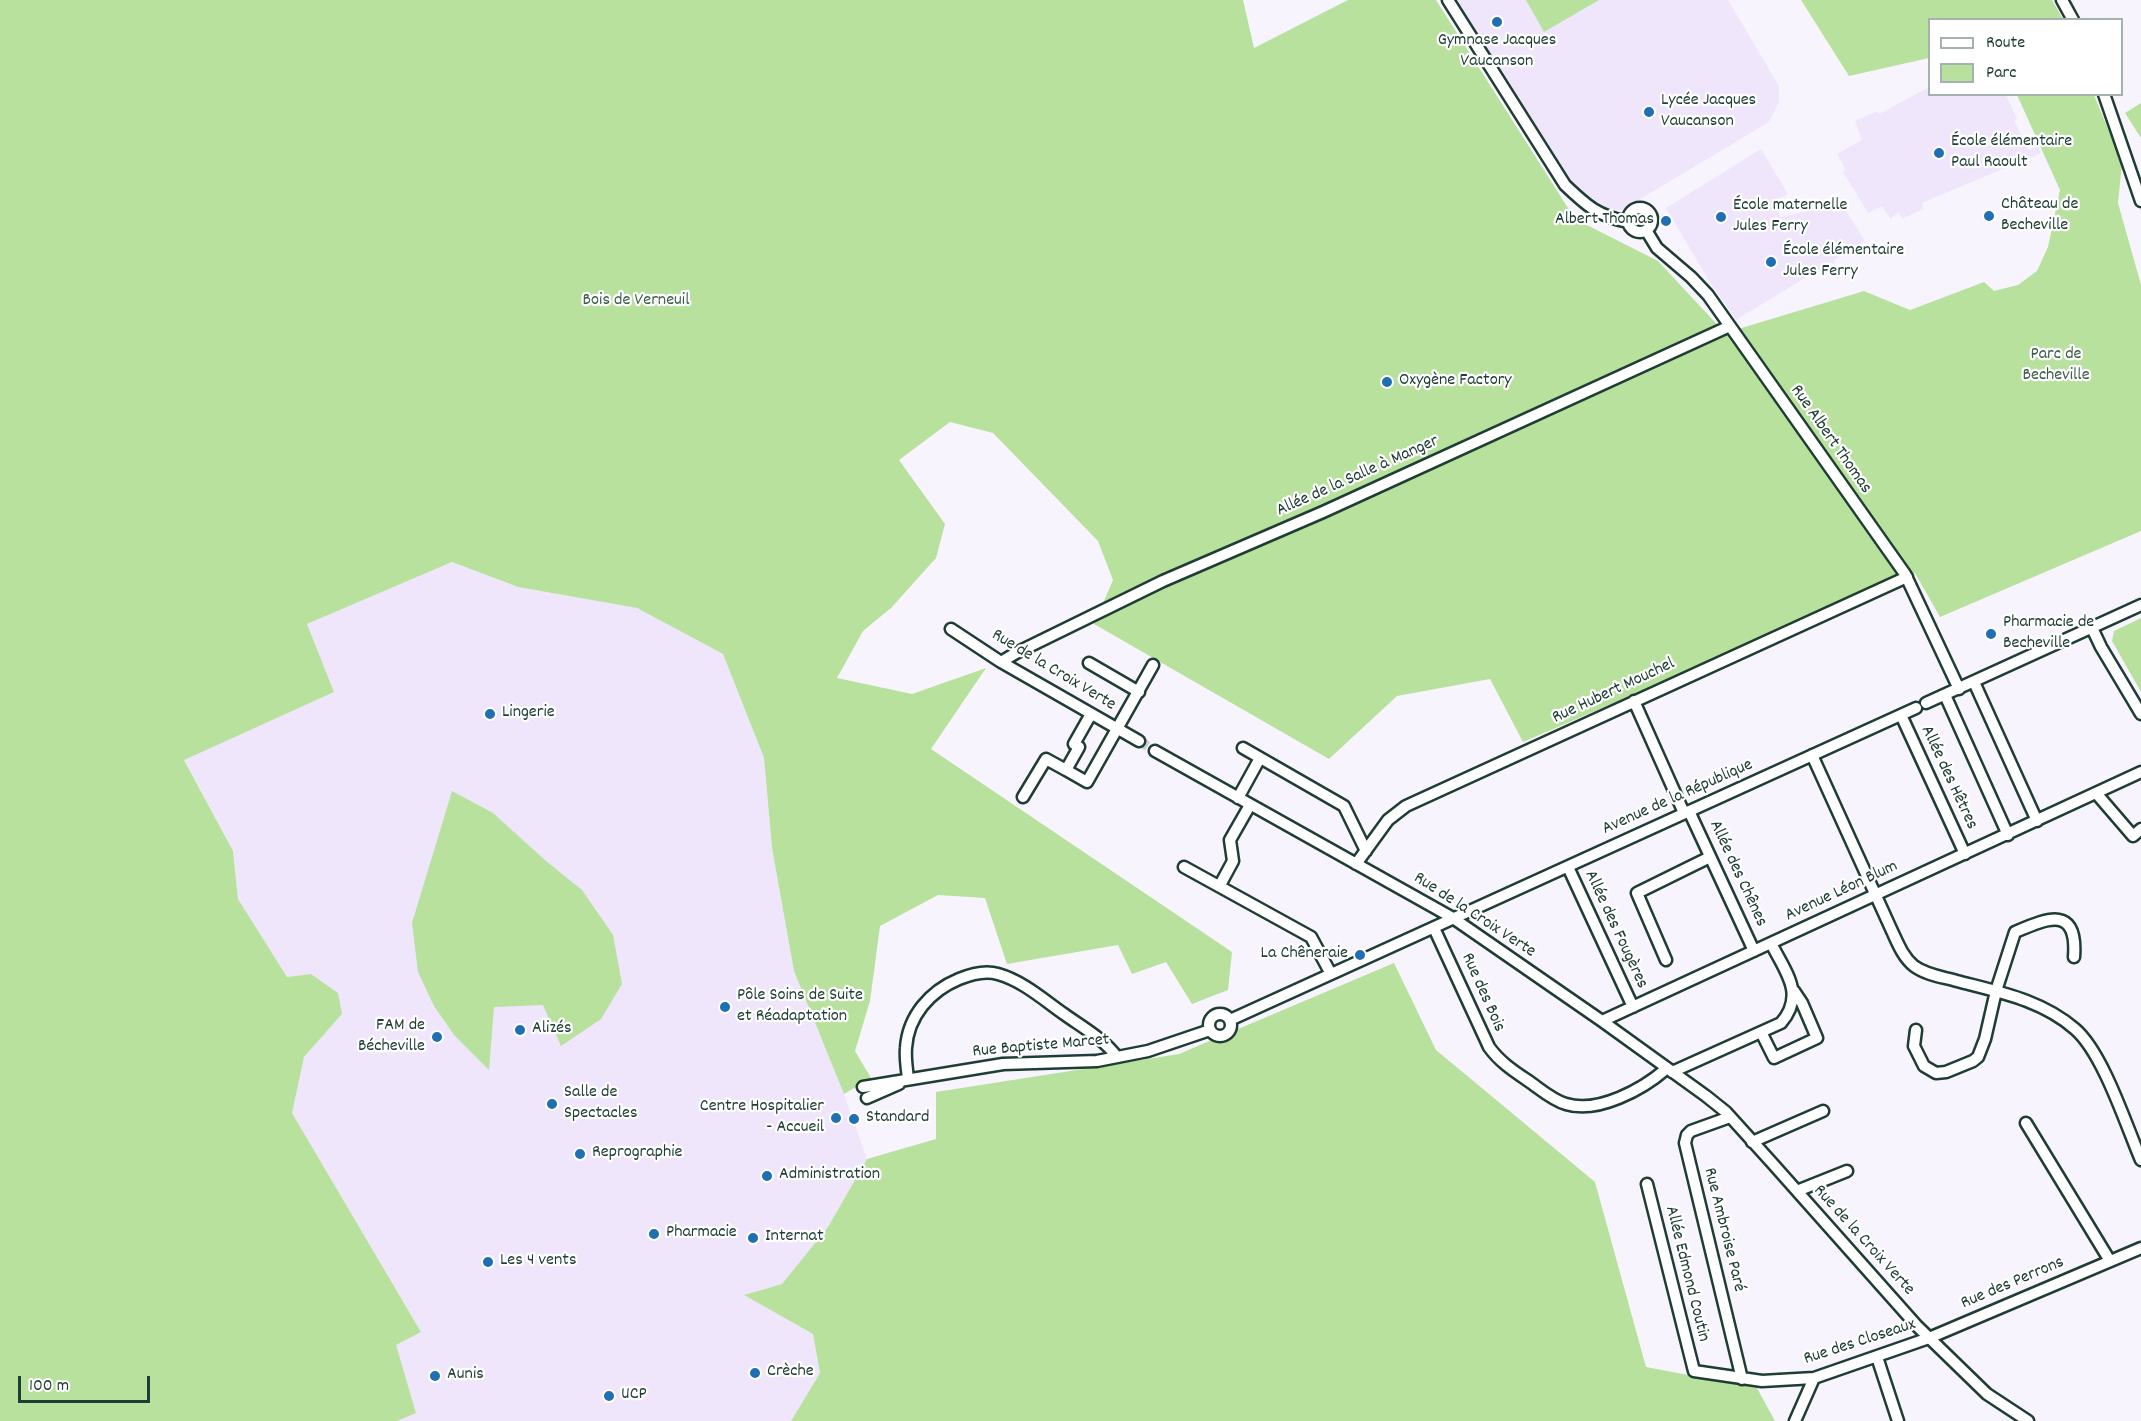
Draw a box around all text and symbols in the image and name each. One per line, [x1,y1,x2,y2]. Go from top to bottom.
marker: Gymnase Jacques Vaucanson [1490,15,1504,29]
legend [1928,18,2123,96]
place label: Gymnase Jacques Vaucanson [1438,31,1556,74]
text: Route [1986,31,2025,56]
text: Parc [1986,61,2017,86]
place label: Lycée Jacques Vaucanson [1661,91,1756,134]
marker: Lycée Jacques Vaucanson [1642,105,1656,119]
place label: École élémentaire Paul Raoult [1951,132,2072,174]
marker: École élémentaire Paul Raoult [1932,146,1946,160]
place label: Château de Becheville [2001,195,2078,238]
place label: École maternelle Jules Ferry [1733,196,1848,238]
marker: Château de Becheville [1982,209,1996,223]
place label: Albert Thomas [1555,210,1654,232]
marker: École maternelle Jules Ferry [1714,210,1728,224]
marker: Albert Thomas [1659,214,1673,228]
place label: École élémentaire Jules Ferry [1783,241,1904,284]
marker: École élémentaire Jules Ferry [1764,255,1778,269]
park label: Bois de Verneuil [583,291,689,313]
park label: Parc de Becheville [2022,345,2090,388]
place label: Oxygène Factory [1399,371,1512,393]
marker: Oxygène Factory [1380,375,1394,389]
street label: Rue Albert Thomas [1785,382,1875,498]
street label: Allée de la Salle à Manger [1273,431,1443,523]
place label: Pharmacie de Becheville [2003,613,2094,656]
street label: Rue de la Croix Verte [987,625,1119,717]
marker: Pharmacie de Becheville [1984,627,1998,641]
street label: Rue Hubert Mouchel [1549,654,1679,730]
place label: Lingerie [502,703,555,725]
marker: Lingerie [483,707,497,721]
street label: Allée des Hêtres [1915,723,1981,833]
street label: Avenue de la République [1599,755,1757,841]
street label: Allée des Chênes [1703,817,1771,931]
street label: Avenue Léon Blum [1782,856,1902,928]
street label: Allée des Fougères [1578,867,1652,993]
street label: Rue de la Croix Verte [1409,868,1539,964]
place label: La Chêneraie [1261,944,1348,966]
marker: La Chêneraie [1353,948,1367,962]
street label: Rue des Bois [1455,950,1509,1036]
place label: Pôle Soins de Suite et Réadaptation [737,986,863,1028]
marker: Pôle Soins de Suite et Réadaptation [718,1000,732,1014]
place label: FAM de Bécheville [358,1016,425,1058]
place label: Alizés [532,1019,572,1041]
marker: Alizés [513,1023,527,1037]
marker: FAM de Bécheville [430,1030,444,1044]
street label: Rue Baptiste Marcet [972,1030,1110,1064]
place label: Salle de Spectacles [564,1083,637,1126]
marker: Salle de Spectacles [545,1097,559,1111]
place label: Centre Hospitalier - Accueil [700,1097,824,1140]
place label: Standard [866,1108,929,1130]
marker: Centre Hospitalier - Accueil [829,1111,843,1125]
marker: Standard [847,1112,861,1126]
place label: Reprographie [592,1143,682,1165]
marker: Reprographie [573,1147,587,1161]
place label: Administration [779,1165,880,1187]
street label: Rue Ambroise Paré [1697,1166,1749,1294]
marker: Administration [760,1169,774,1183]
street label: Rue de la Croix Verte [1808,1181,1918,1301]
street label: Allée Edmond Coutin [1659,1204,1713,1344]
place label: Pharmacie [666,1223,737,1245]
marker: Pharmacie [647,1227,661,1241]
place label: Internat [765,1227,824,1249]
marker: Internat [746,1231,760,1245]
place label: Les 4 vents [500,1251,577,1273]
street label: Rue des Perrons [1958,1253,2068,1315]
marker: Les 4 vents [481,1255,495,1269]
street label: Rue des Closeaux [1801,1315,1919,1371]
place label: Crèche [767,1362,814,1384]
scale bar [21,1364,153,1402]
place label: Aunis [447,1365,484,1387]
marker: Crèche [748,1366,762,1380]
marker: Aunis [428,1369,442,1383]
text: 100 m [29,1374,69,1399]
place label: UCP [621,1385,647,1407]
marker: UCP [602,1389,616,1403]

